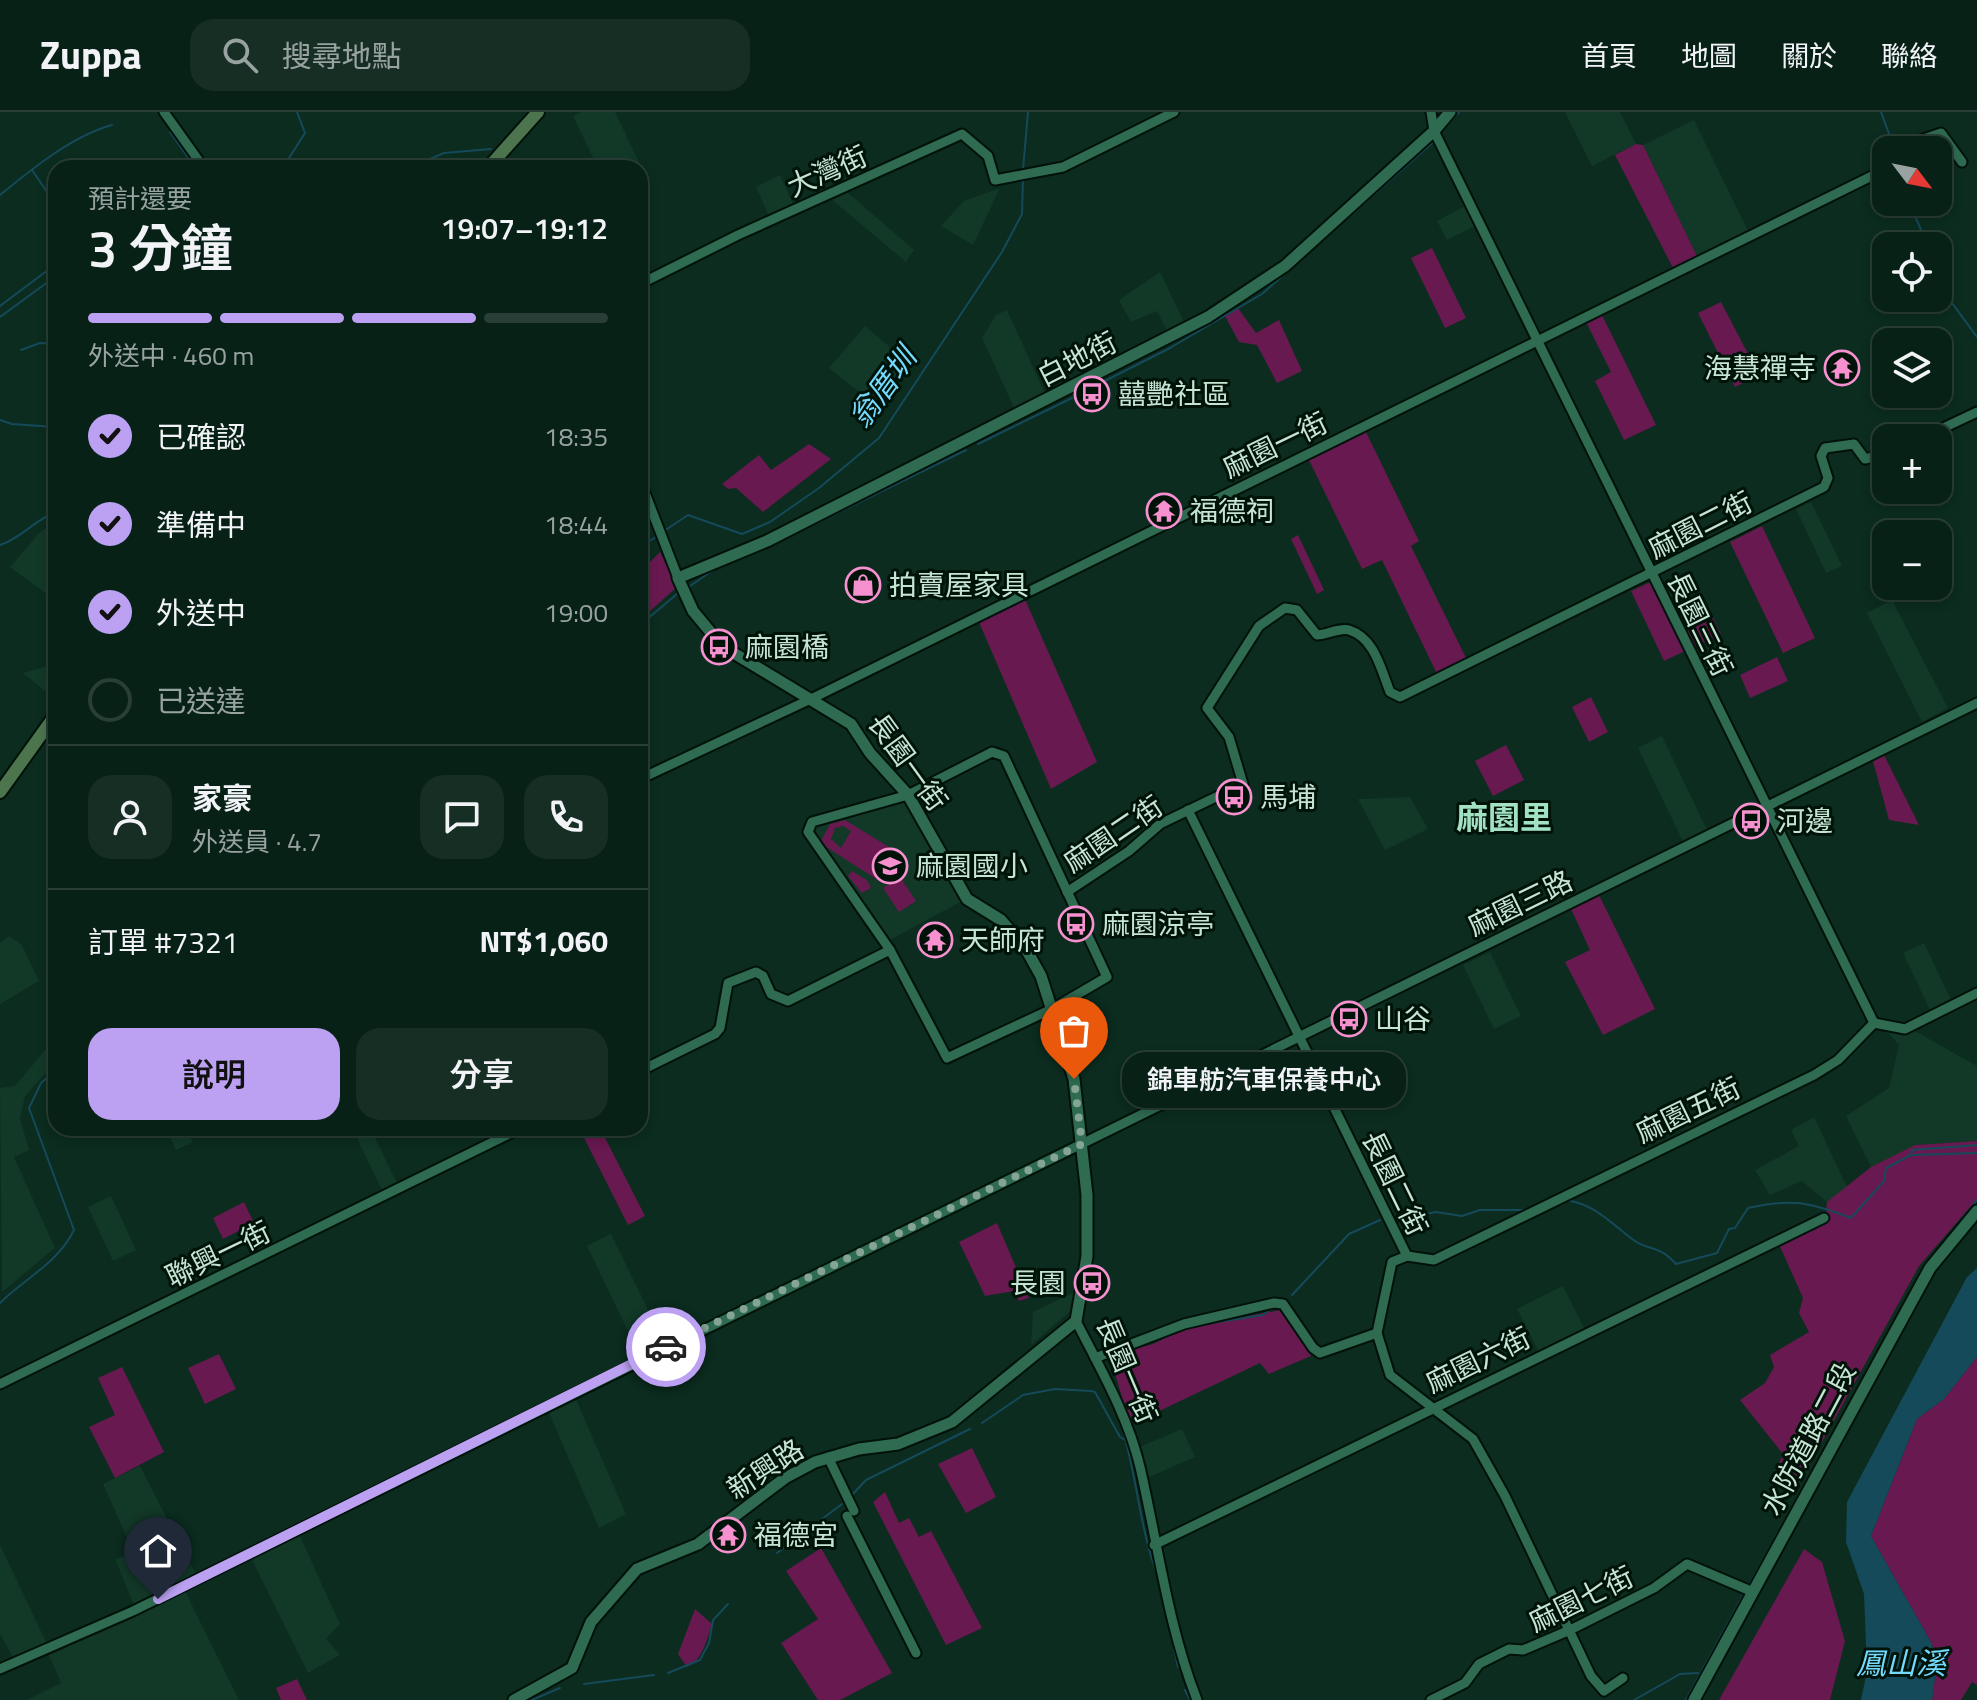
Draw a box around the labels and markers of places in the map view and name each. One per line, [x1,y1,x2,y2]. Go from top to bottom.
place label: 海慧禪寺 [1704,346,1816,389]
temple icon: 海慧禪寺 [1823,349,1861,387]
place label: 囍艷社區 [1118,372,1230,415]
bus stop icon: 囍艷社區 [1073,375,1111,413]
place label: 福德祠 [1190,489,1274,532]
temple icon: 福德祠 [1145,492,1183,530]
place label: 拍賣屋家具 [889,563,1029,606]
shop icon: 拍賣屋家具 [844,566,882,604]
place label: 麻園橋 [745,625,829,668]
bus stop icon: 麻園橋 [700,628,738,666]
place label: 馬埔 [1260,775,1316,818]
bus stop icon: 馬埔 [1215,778,1253,816]
place label: 河邊 [1777,799,1833,842]
bus stop icon: 河邊 [1732,802,1770,840]
place label: 麻園國小 [916,844,1028,887]
school or university icon: 麻園國小 [871,847,909,885]
place label: 麻園涼亭 [1102,902,1214,945]
bus stop icon: 麻園涼亭 [1057,905,1095,943]
place label: 天師府 [961,918,1045,961]
temple icon: 天師府 [916,921,954,959]
pin [1040,997,1108,1079]
place label: 山谷 [1375,997,1431,1040]
bus stop icon: 山谷 [1330,1000,1368,1038]
callout: 錦車舫汽車保養中心 [1122,1051,1406,1107]
place label: 長園 [1010,1261,1066,1304]
bus stop icon: 長園 [1073,1264,1111,1302]
place label: 福德宮 [754,1513,838,1556]
temple icon: 福德宮 [709,1516,747,1554]
pin [124,1517,192,1599]

